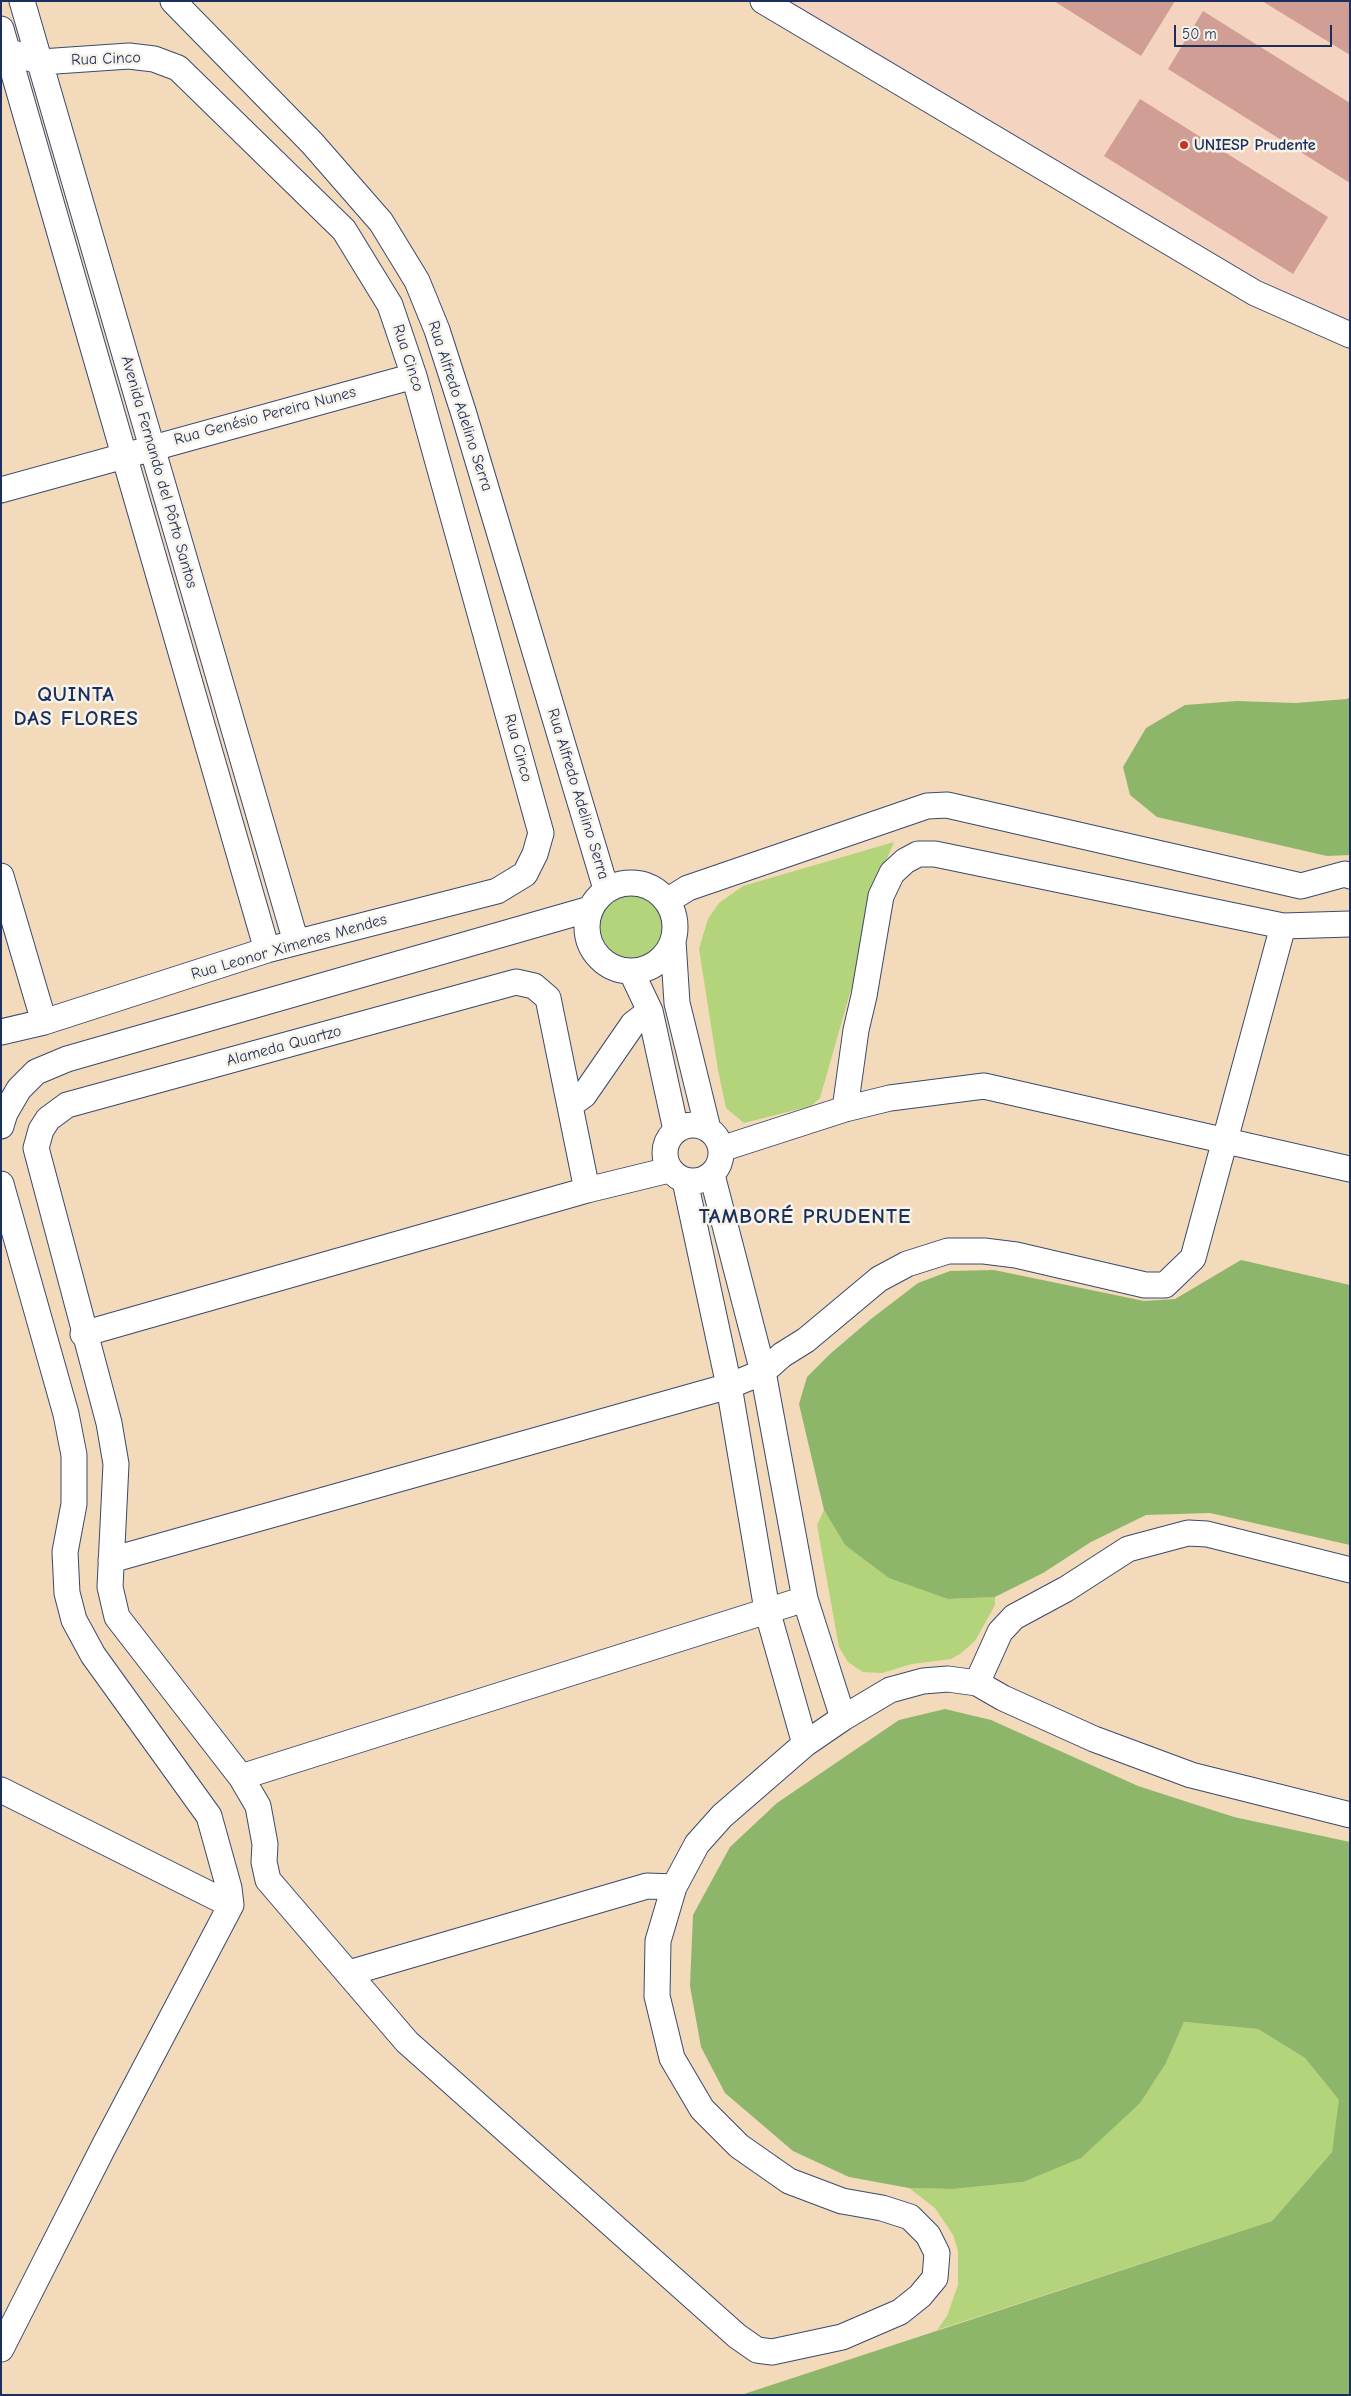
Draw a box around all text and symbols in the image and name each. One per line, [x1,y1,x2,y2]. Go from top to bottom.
scale bar [1176,15,1334,47]
text: 50 m [1182,25,1217,43]
street label: Rua Cinco [71,48,141,70]
place label: UNIESP Prudente [1194,135,1316,155]
marker: UNIESP Prudente [1178,139,1190,151]
street label: Rua Alfredo Adelino Serra [423,318,497,494]
street label: Rua Cinco [388,322,428,394]
street label: Avenida Fernando del Pôrto Santos [117,354,201,590]
street label: Rua Genésio Pereira Nunes [172,382,358,450]
district label: QUINTA DAS FLORES [12,682,140,732]
street label: Rua Alfredo Adelino Serra [543,706,613,882]
street label: Rua Cinco [500,712,536,784]
street label: Rua Leonor Ximenes Mendes [189,910,389,984]
street label: Alameda Quartzo [224,1021,344,1071]
district label: TAMBORÉ PRUDENTE [697,1204,913,1230]

